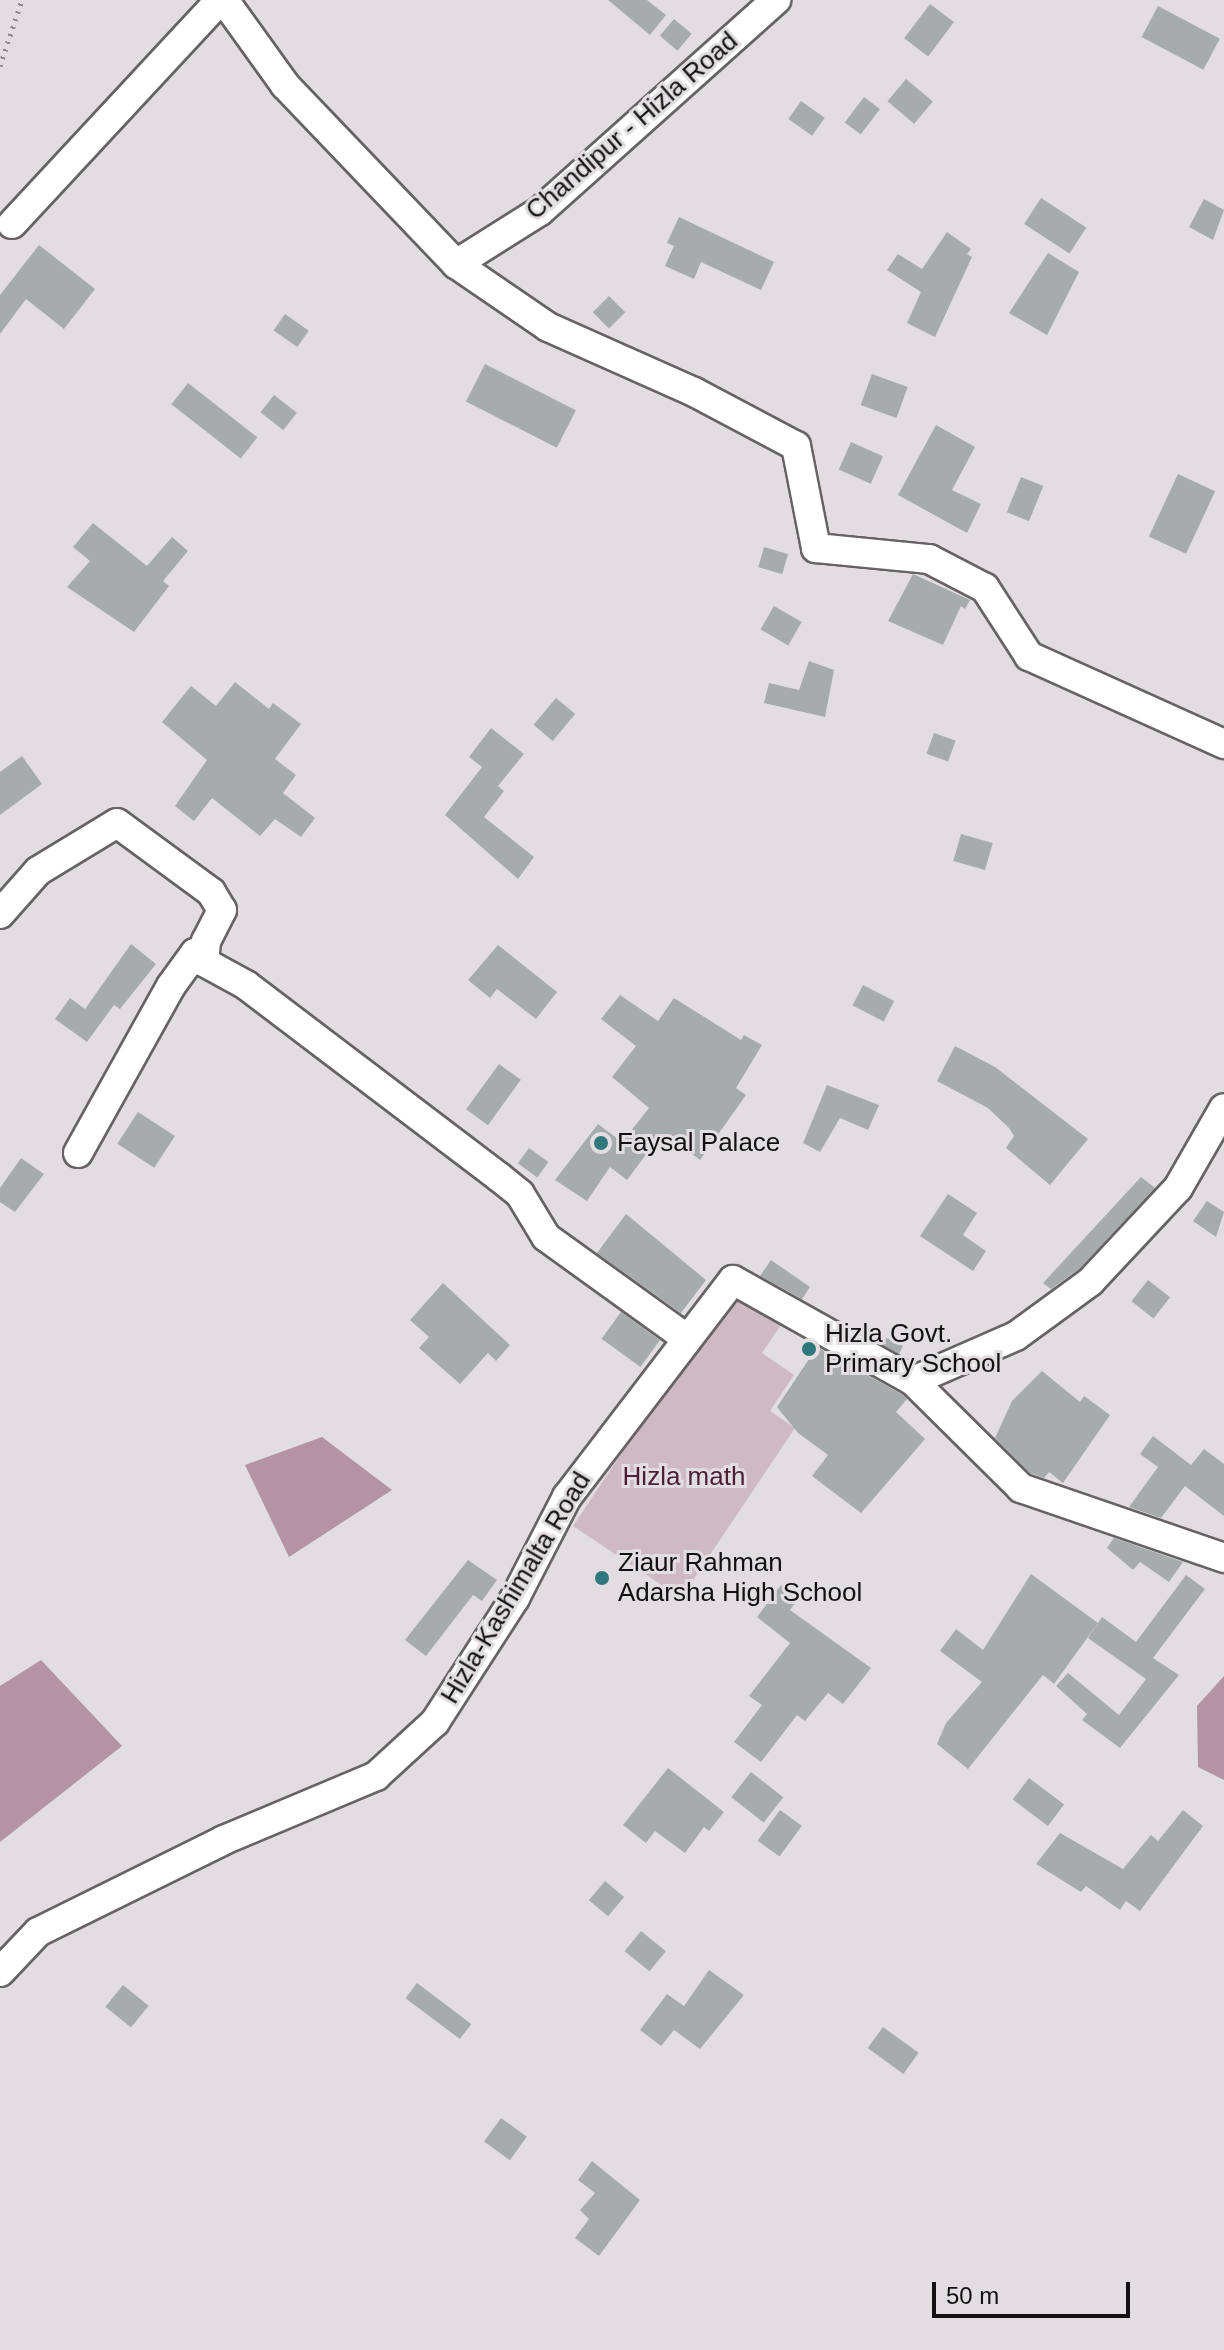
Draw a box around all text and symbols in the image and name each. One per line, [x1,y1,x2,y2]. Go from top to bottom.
street label: Chandipur - Hizla Road [520,26,744,226]
place label: Faysal Palace [617,1127,780,1159]
marker: Faysal Palace [592,1134,610,1152]
place label: Hizla Govt. Primary School [825,1318,1001,1380]
marker: Hizla Govt. Primary School [800,1340,818,1358]
park label: Hizla math [623,1461,745,1493]
street label: Hizla-Kashimalta Road [435,1467,597,1709]
place label: Ziaur Rahman Adarsha High School [618,1547,862,1608]
marker: Ziaur Rahman Adarsha High School [593,1569,611,1587]
scale bar [936,2266,1134,2316]
text: 50 m [946,2282,999,2309]

